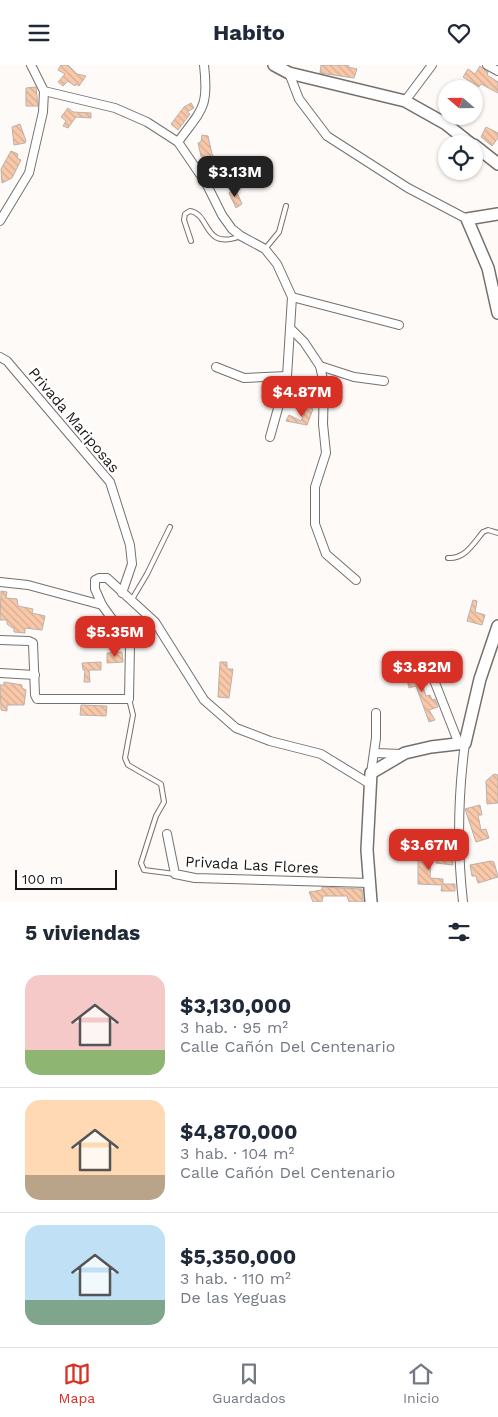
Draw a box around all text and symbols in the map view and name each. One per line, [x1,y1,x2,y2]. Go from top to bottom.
icon: menu [25,19,53,47]
icon: heart [445,19,473,47]
text: Habito [213,20,285,45]
north arrow [438,80,482,125]
map controls [438,80,483,180]
button: locate [438,135,483,180]
pin: $3.13M [194,155,276,198]
text: $3.13M [208,162,262,181]
street label: Privada Mariposas [25,364,123,476]
pin: $4.87M [261,375,343,418]
text: $4.87M [273,382,331,401]
pin: $5.35M [74,615,156,658]
text: $5.35M [86,622,144,641]
pin: $3.82M [381,651,463,693]
text: $3.82M [393,657,451,676]
pin: $3.67M [388,829,470,871]
text: $3.67M [400,835,458,854]
street label: Privada Las Flores [185,853,319,877]
scale bar [15,867,118,890]
text: 100 m [22,871,63,887]
icon: filters [445,918,473,946]
text: 5 viviendas [25,920,140,945]
text: $3,130,000 [180,993,291,1018]
icon: home [65,995,125,1055]
text: 3 hab. · 95 m² [180,1018,288,1037]
text: Calle Cañón Del Centenario [180,1037,395,1056]
text: $4,870,000 [180,1119,297,1144]
icon: home [65,1120,125,1180]
text: 3 hab. · 104 m² [180,1144,294,1163]
text: Calle Cañón Del Centenario [180,1163,395,1182]
text: $5,350,000 [180,1244,296,1269]
icon: home [65,1245,125,1305]
text: 3 hab. · 110 m² [180,1269,291,1288]
text: De las Yeguas [180,1288,287,1307]
tab: Mapa [59,1360,95,1406]
tab: Guardados [212,1360,286,1406]
tab: Inicio [403,1360,439,1406]

